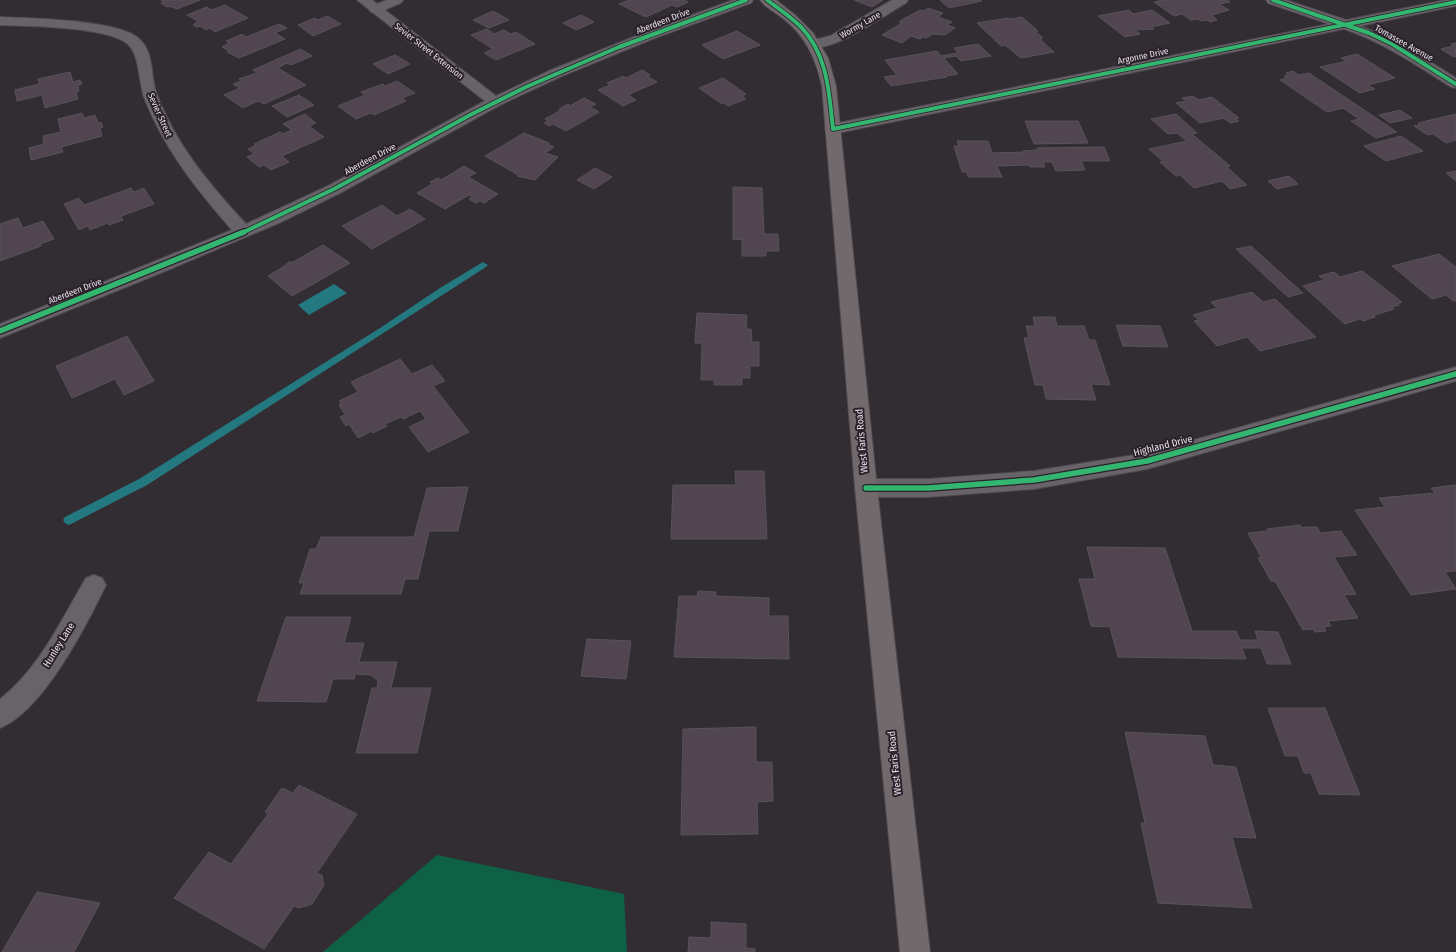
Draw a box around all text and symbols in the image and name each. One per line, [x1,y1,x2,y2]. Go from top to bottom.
street label: Aberdeen Drive [635,6,692,36]
street label: Wormy Lane [838,9,882,41]
street label: Sevier Street Extension [392,21,466,81]
street label: Tomassee Avenue [1373,23,1435,63]
street label: Argonne Drive [1117,46,1170,66]
street label: Sevier Street [146,92,174,139]
street label: Aberdeen Drive [343,141,398,177]
street label: Aberdeen Drive [47,276,104,306]
street label: West Faris Road [853,408,871,474]
street label: Highland Drive [1132,433,1194,459]
street label: Hunley Lane [41,620,77,670]
street label: West Faris Road [886,730,904,796]

